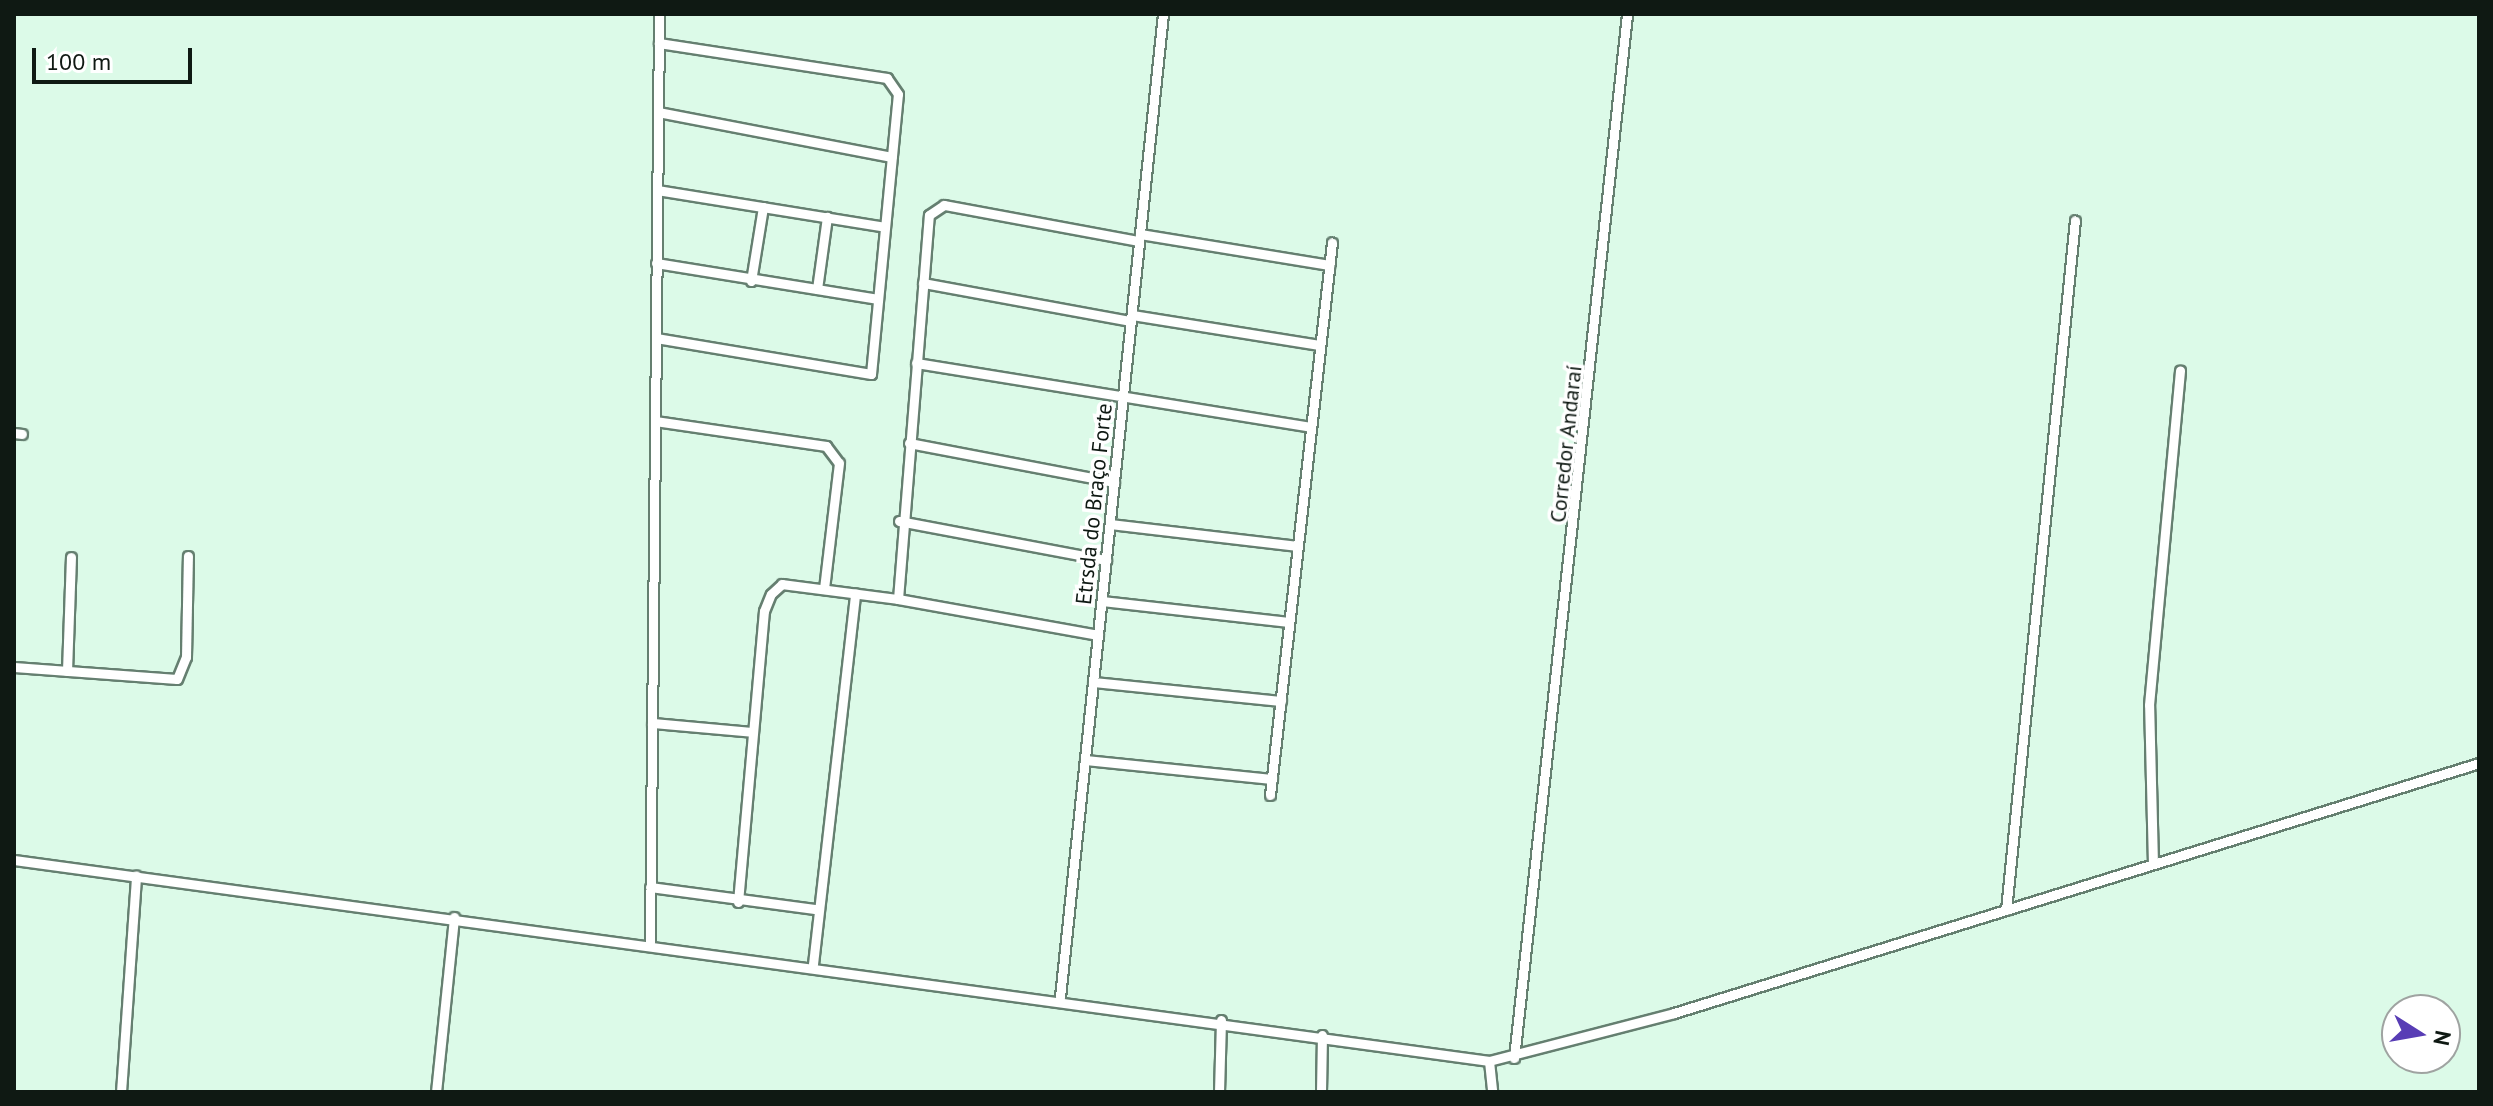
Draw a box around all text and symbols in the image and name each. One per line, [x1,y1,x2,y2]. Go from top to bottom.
scale bar [36,32,196,82]
text: 100 m [46,46,111,77]
street label: Corredor Andaraí [1545,364,1587,524]
street label: Etrsda do Braço Forte [1070,402,1118,606]
north arrow [2381,994,2461,1074]
text: N [2427,1028,2458,1048]

